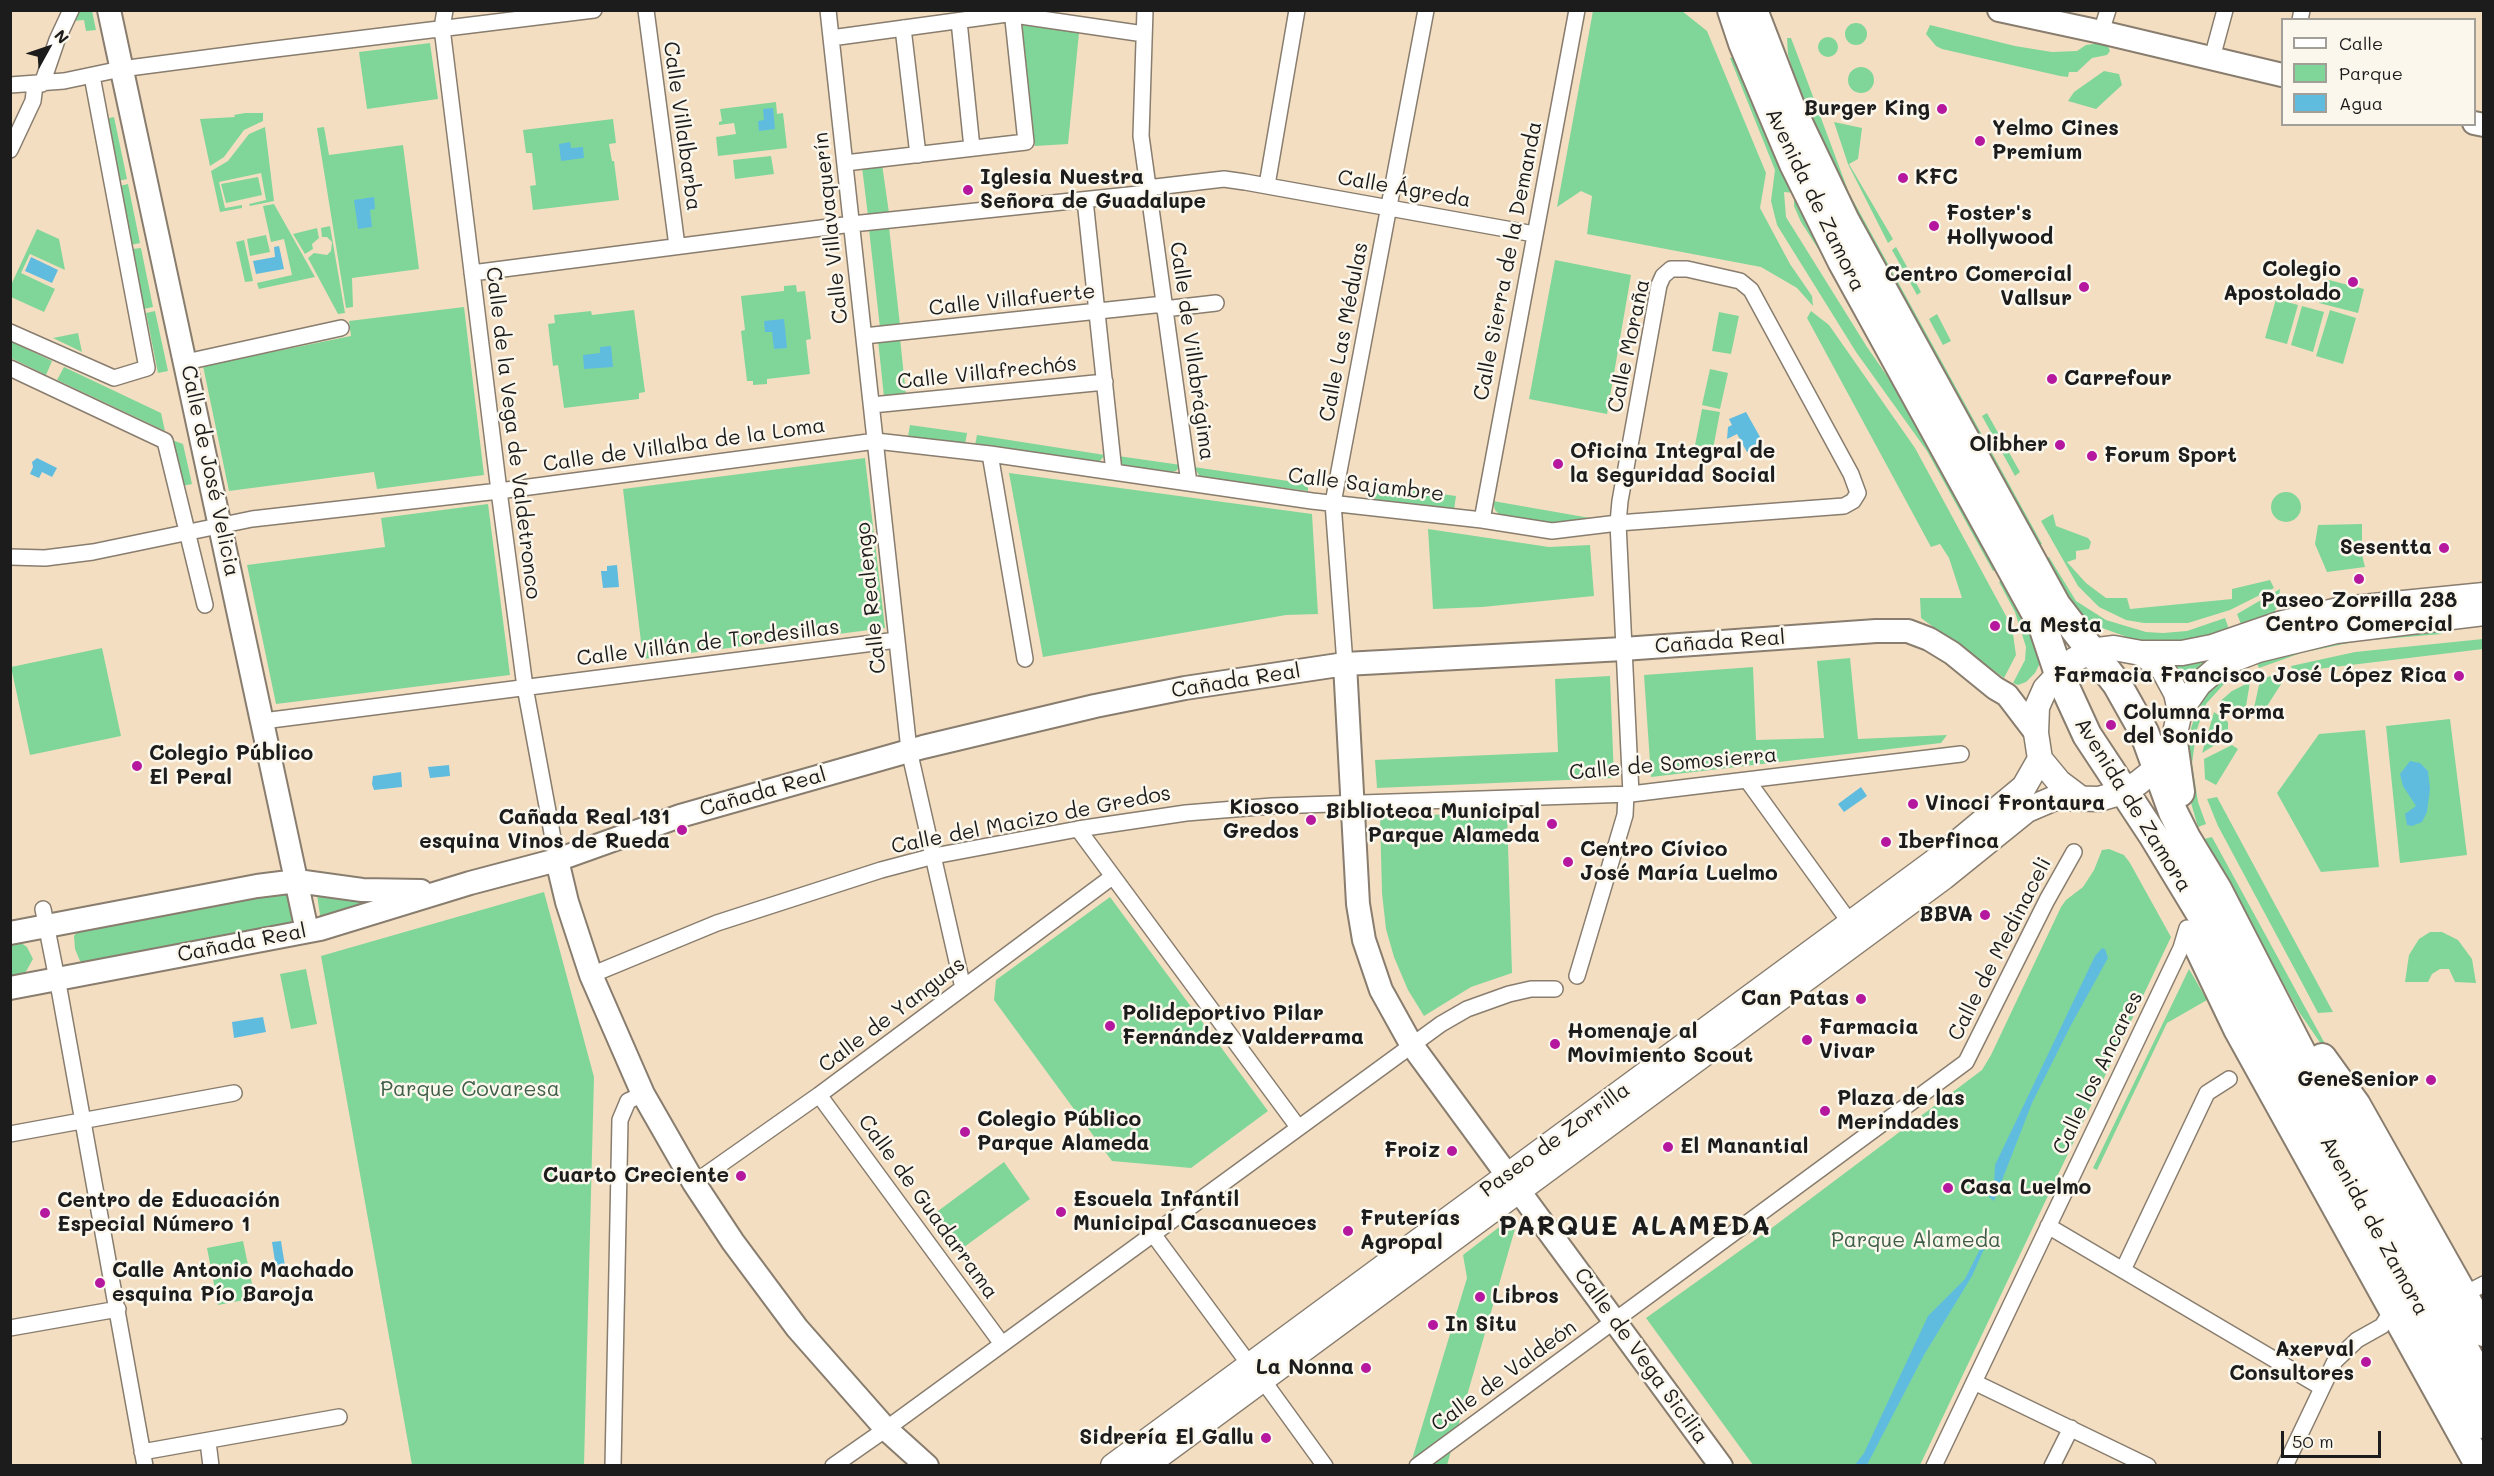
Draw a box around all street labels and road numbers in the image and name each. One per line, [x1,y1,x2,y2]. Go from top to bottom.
street label: Calle Villalbarba [658,40,706,212]
street label: Avenida de Zamora [1760,104,1870,296]
street label: Calle Sierra de la Demanda [1469,119,1547,403]
street label: Calle Villavaquerín [808,131,854,325]
street label: Calle Ágreda [1335,165,1473,213]
street label: Calle de Villabrágima [1164,240,1220,462]
street label: Calle Las Médulas [1314,240,1374,424]
street label: Calle de la Vega de Valdetronco [480,265,546,601]
street label: Calle Moraña [1603,277,1655,415]
street label: Calle Villafuerte [927,279,1097,321]
street label: Calle Villafrechós [896,351,1078,395]
street label: Calle de José Velicia [175,363,245,579]
street label: Calle de Villalba de la Loma [541,413,827,477]
street label: Calle Sajambre [1287,463,1445,507]
street label: Calle Realengo [851,521,891,675]
street label: Calle Villán de Tordesillas [575,614,841,672]
street label: Cañada Real [1654,625,1786,659]
street label: Cañada Real [1169,658,1303,704]
street label: Avenida de Zamora [2069,713,2197,897]
street label: Calle de Somosierra [1568,742,1778,786]
street label: Cañada Real [697,762,829,822]
street label: Calle del Macizo de Gredos [889,781,1173,859]
street label: Calle de Medinaceli [1943,853,2057,1045]
street label: Cañada Real [175,918,309,968]
street label: Calle de Yanguas [814,952,970,1078]
street label: Calle los Ancares [2048,987,2148,1159]
street label: Paseo de Zorrilla [1475,1077,1635,1203]
street label: Calle de Guadarrama [853,1110,1003,1304]
street label: Avenida de Zamora [2314,1132,2434,1320]
street label: Calle de Vega Sicilia [1569,1263,1713,1449]
street label: Calle de Valdeón [1426,1315,1582,1437]

